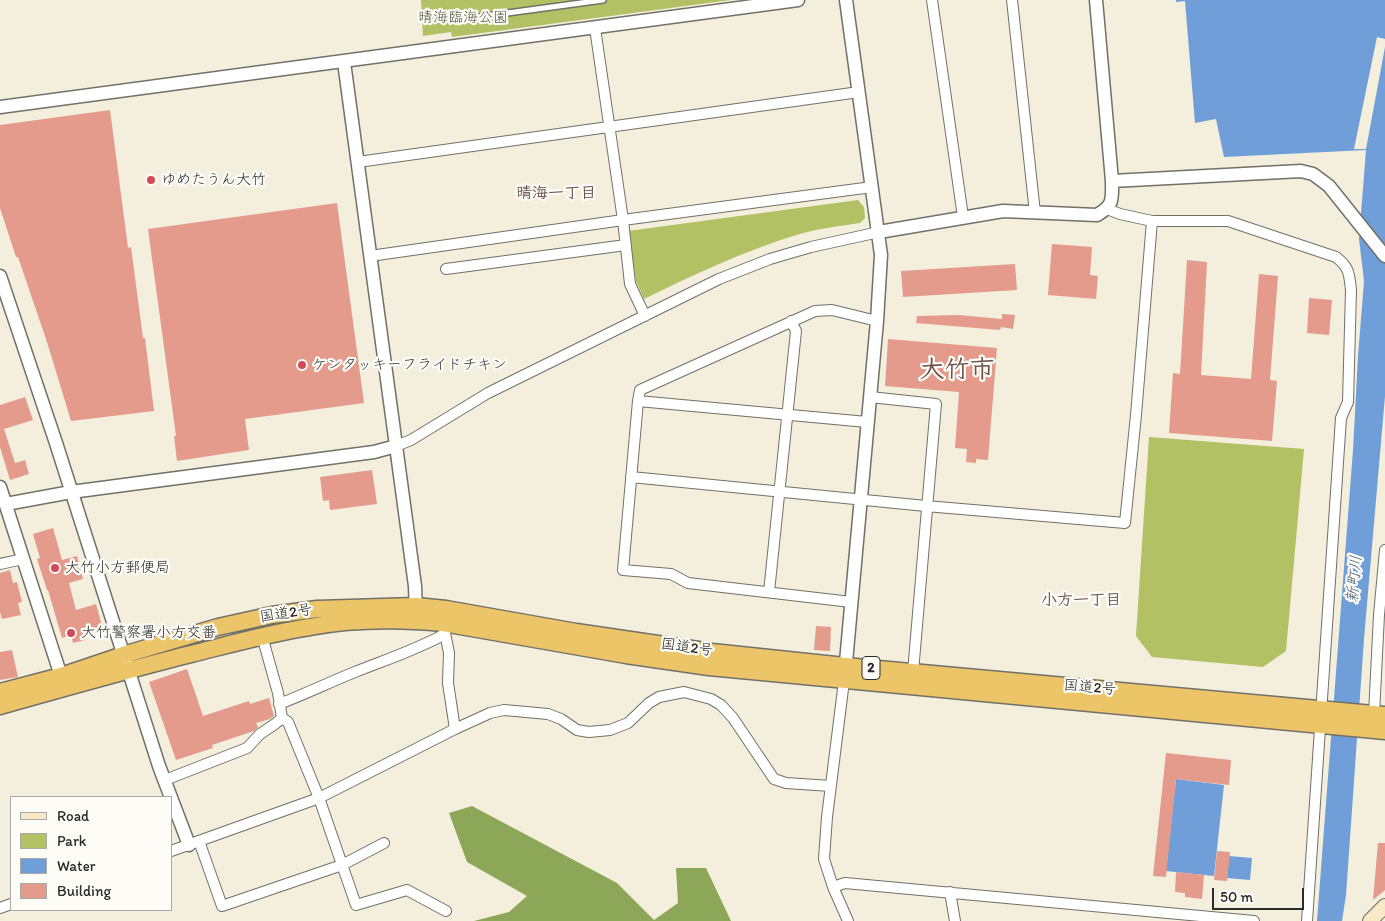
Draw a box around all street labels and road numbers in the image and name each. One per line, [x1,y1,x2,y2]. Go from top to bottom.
street label: 国道2号 [258,601,314,627]
street label: 国道2号 [660,635,714,661]
road number: 2 [862,656,880,680]
street label: 国道2号 [1063,677,1117,699]

